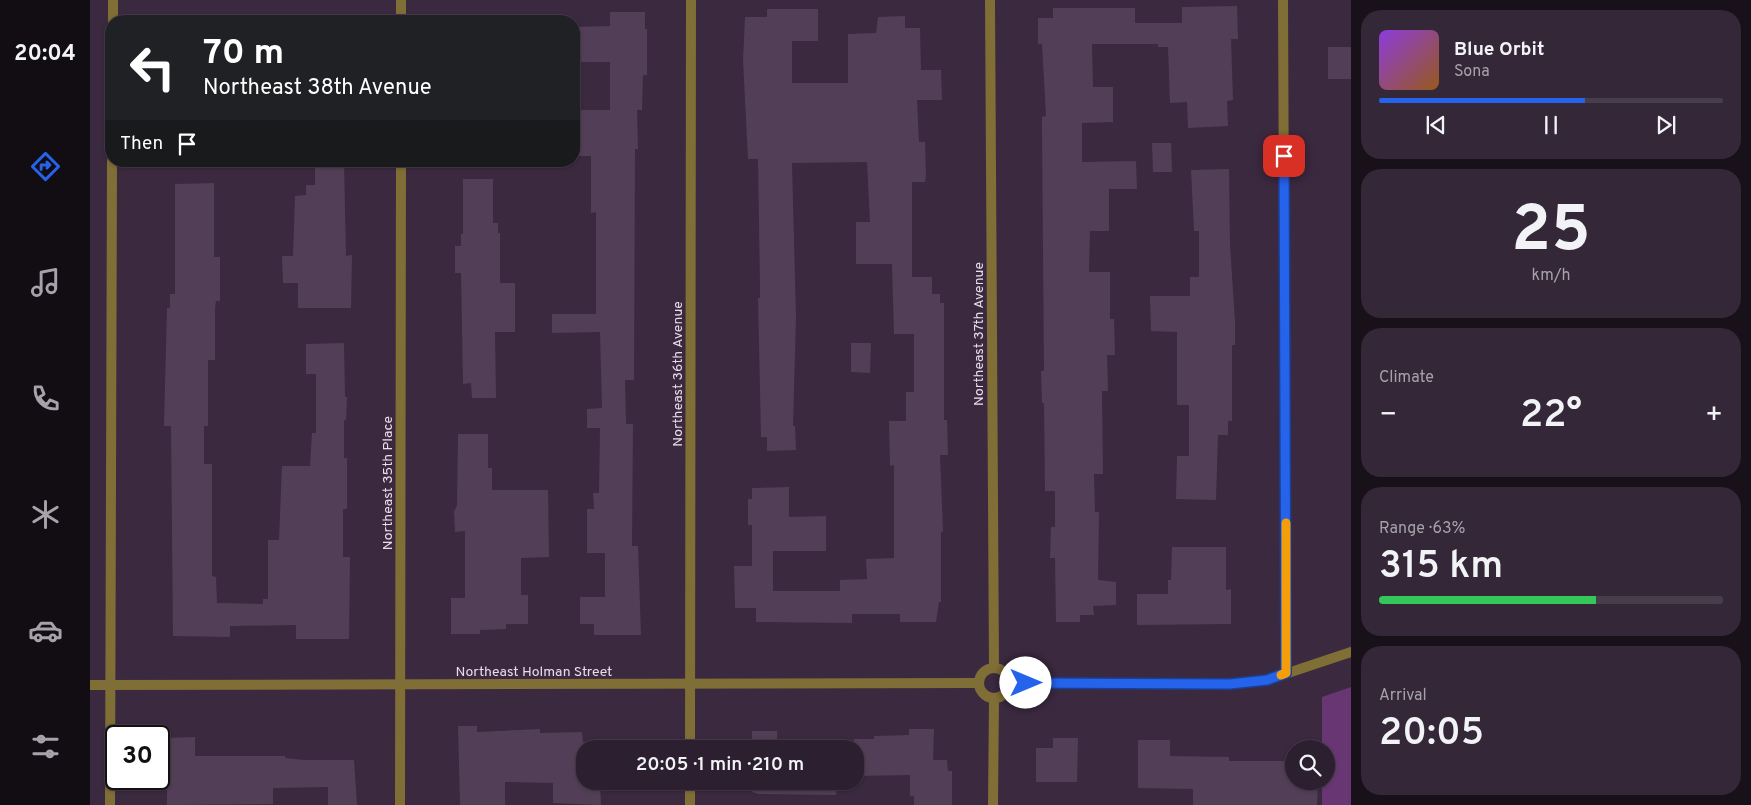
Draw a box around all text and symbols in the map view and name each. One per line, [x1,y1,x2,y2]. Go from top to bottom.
text: 70 m [203,32,284,76]
icon: left [120,35,185,100]
text: Blue Orbit [1454,38,1544,62]
text: 20:04 [14,41,76,68]
text: Sona [1454,62,1490,82]
text: Northeast 38th Avenue [203,75,432,102]
icon: previous [1422,111,1450,139]
icon: pause [1537,111,1565,139]
icon: next [1652,111,1680,139]
icon: arrive [173,130,201,158]
text: Then [120,132,163,156]
pin [1263,135,1305,177]
icon: arrive [1270,142,1298,170]
icon: directions [28,149,63,184]
text: 25 [1511,192,1591,274]
street label: Northeast 37th Avenue [971,262,988,406]
icon: music [28,265,63,300]
text: km/h [1532,266,1570,286]
street label: Northeast 36th Avenue [670,301,687,447]
text: Climate [1379,368,1434,388]
icon: phone [28,381,63,416]
text: 22° [1520,392,1582,441]
text: − [1379,398,1397,434]
text: + [1705,398,1723,434]
street label: Northeast 35th Place [380,416,397,550]
icon: climate [28,497,63,532]
text: Range · 63% [1379,519,1466,539]
text: 315 km [1379,543,1503,592]
icon: car [28,613,63,648]
position arrow [999,656,1051,708]
street label: Northeast Holman Street [456,664,612,681]
text: Arrival [1379,686,1427,706]
text: 20:05 [1379,710,1484,759]
speed limit sign: 30 [105,725,170,790]
icon: filters [28,729,63,764]
map controls [1285,740,1335,790]
button: search [1285,740,1335,790]
text: 20:05 · 1 min · 210 m [636,753,804,777]

